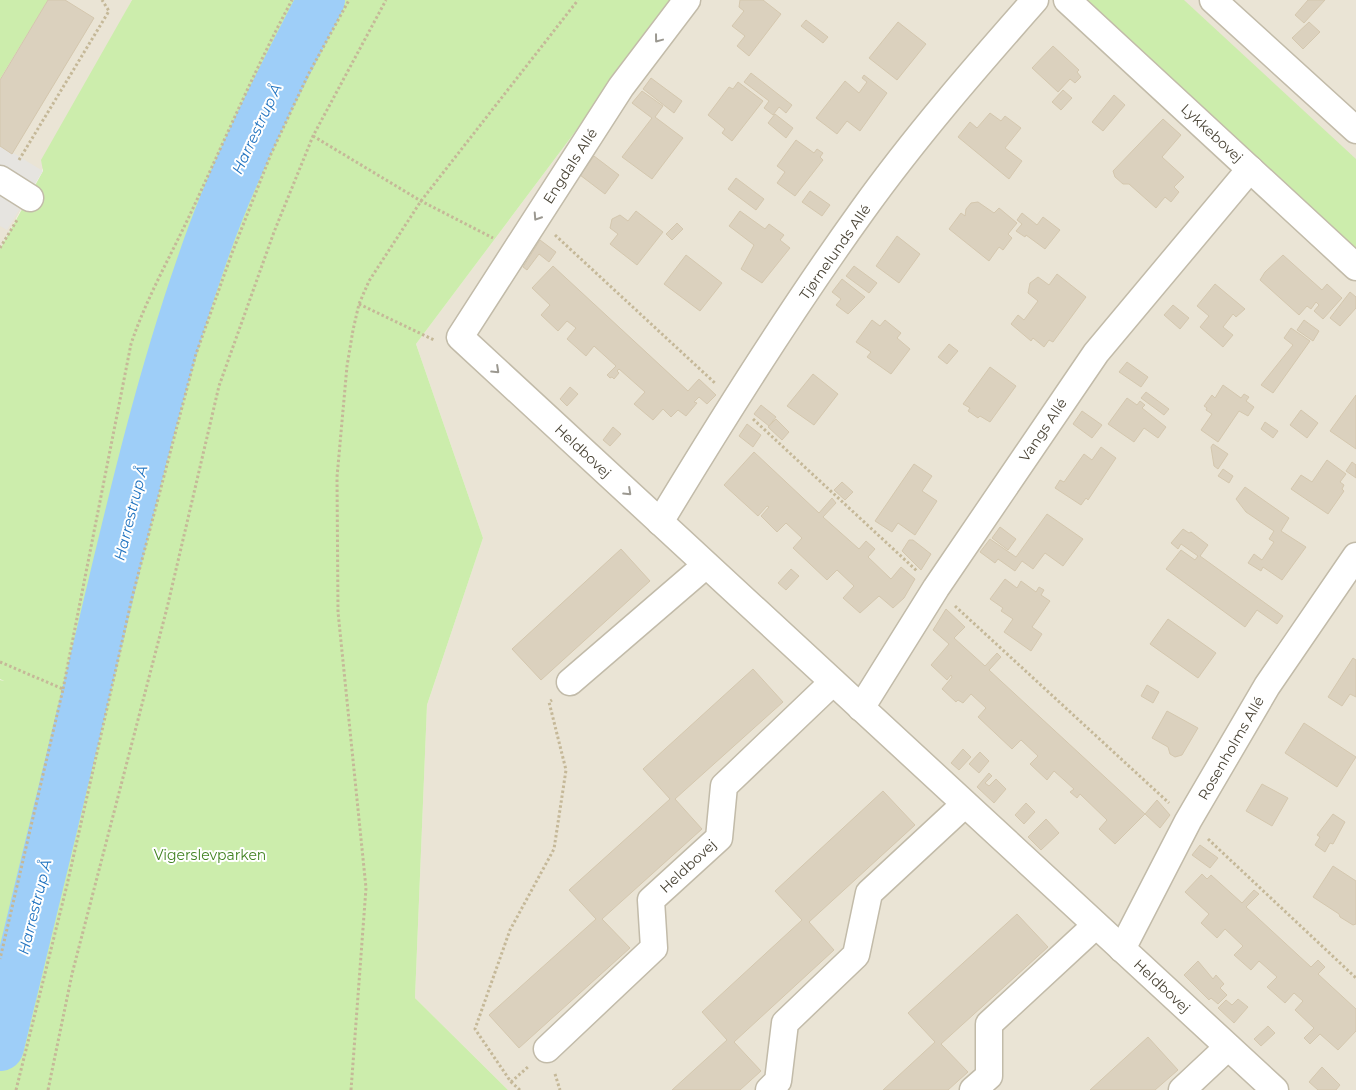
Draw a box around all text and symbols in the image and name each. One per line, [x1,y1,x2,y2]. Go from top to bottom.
one-way arrow [655,33,664,43]
water label: Harrestrup Å [227,81,286,177]
street label: Lykkebovej [1177,100,1247,166]
street label: Engdals Allé [539,125,601,207]
street label: Tjørnelunds Allé [795,201,875,303]
one-way arrow [534,211,543,220]
one-way arrow [490,364,499,373]
street label: Vangs Allé [1015,395,1071,465]
street label: Heldbovej [551,420,615,482]
water label: Harrestrup Å [109,463,152,562]
one-way arrow [622,486,631,495]
street label: Rosenholms Allé [1194,693,1268,803]
street label: Heldbovej [656,835,720,897]
park label: Vigerslevparken [154,846,266,864]
water label: Harrestrup Å [13,857,56,956]
street label: Heldbovej [1130,955,1194,1017]

